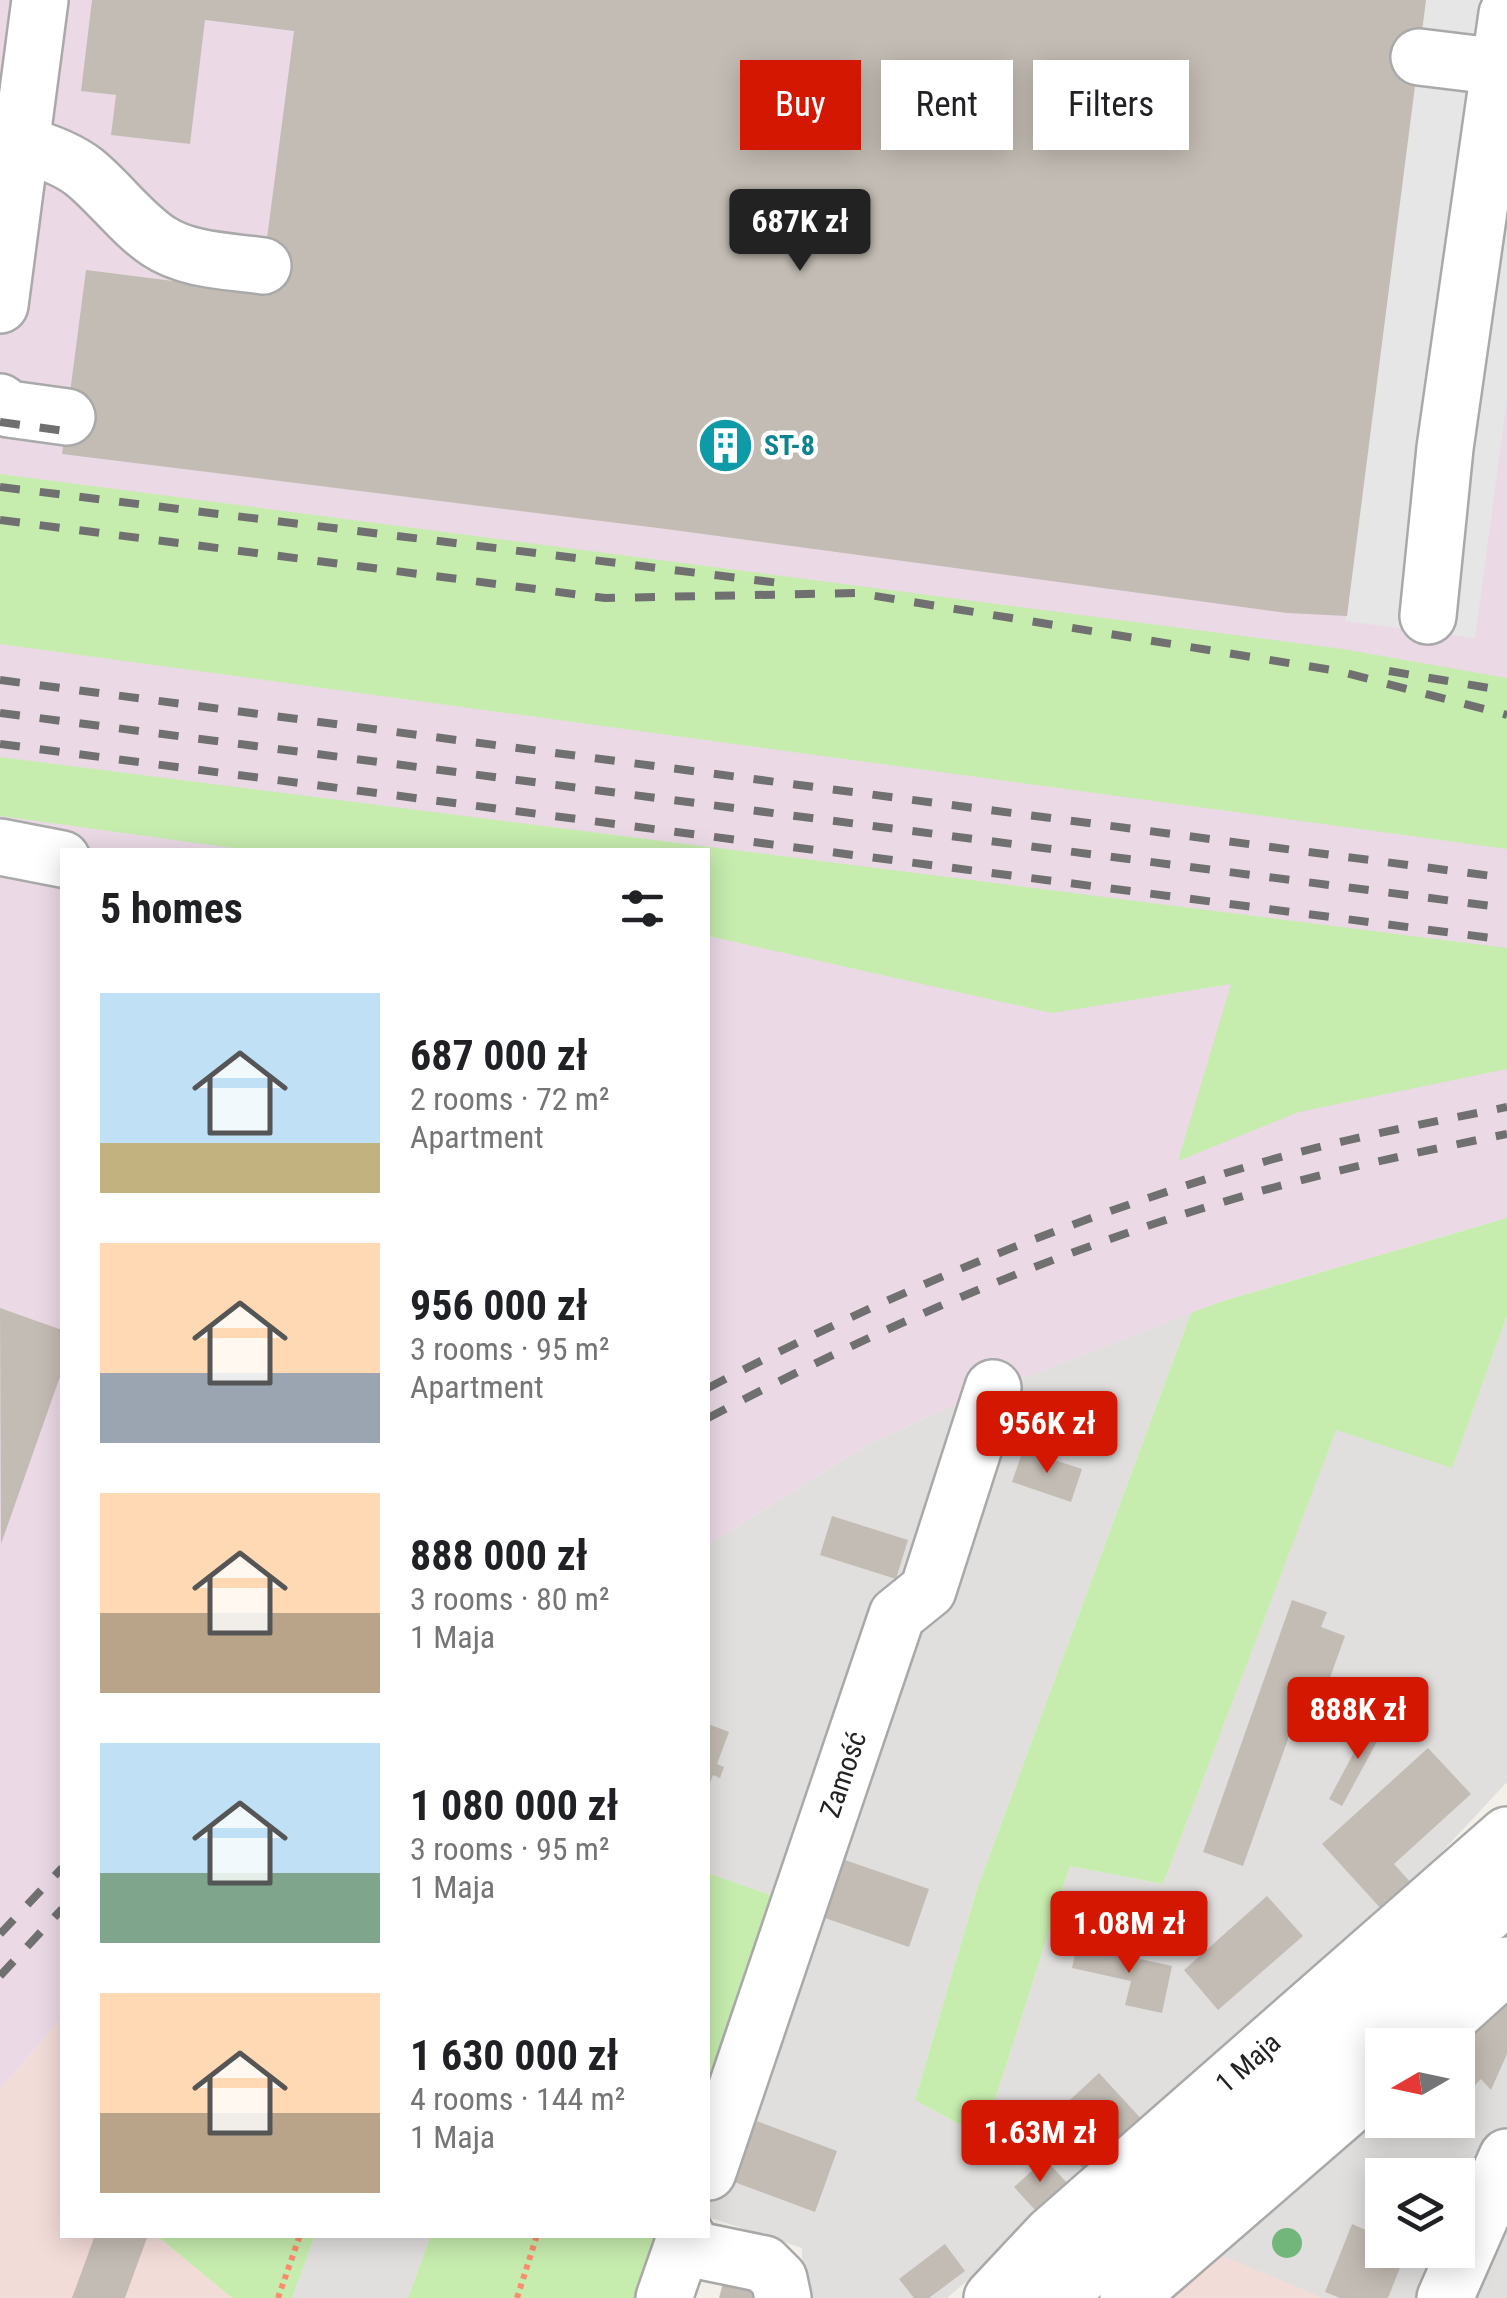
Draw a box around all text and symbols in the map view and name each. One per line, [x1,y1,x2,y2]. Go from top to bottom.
chip: Buy [740,60,861,150]
chip: Rent [881,60,1013,150]
chip: Filters [1033,60,1189,150]
pin: 687K zł [708,189,892,274]
text: 687K zł [751,202,849,240]
building icon: ST-8 [695,415,755,475]
place label: ST-8 [764,429,815,462]
icon: filters [615,881,670,936]
text: 5 homes [100,884,243,933]
text: 687 000 zł [410,1031,588,1080]
icon: home [180,1033,300,1153]
text: 2 rooms · 72 m² [410,1080,609,1118]
text: Apartment [410,1118,544,1156]
text: 956 000 zł [410,1281,588,1330]
icon: home [180,1283,300,1403]
text: 3 rooms · 95 m² [410,1330,609,1368]
text: Apartment [410,1368,544,1406]
pin: 956K zł [955,1391,1139,1476]
text: 956K zł [998,1404,1096,1442]
text: 888 000 zł [410,1531,588,1580]
icon: home [180,1533,300,1653]
text: 3 rooms · 80 m² [410,1580,609,1618]
text: 1 Maja [410,1618,495,1656]
pin: 888K zł [1266,1677,1450,1762]
text: 888K zł [1309,1690,1407,1728]
street label: Zamość [813,1727,873,1822]
text: 1 080 000 zł [410,1781,619,1830]
icon: home [180,1783,300,1903]
text: 3 rooms · 95 m² [410,1830,609,1868]
text: 1 Maja [410,1868,495,1906]
pin: 1.08M zł [1026,1891,1232,1976]
text: 1.08M zł [1072,1904,1186,1942]
street label: 1 Maja [1209,2025,1287,2099]
north arrow [1365,2028,1475,2138]
map controls [1365,2028,1475,2268]
text: 1 630 000 zł [410,2031,619,2080]
icon: home [180,2033,300,2153]
text: 4 rooms · 144 m² [410,2080,625,2118]
pin: 1.63M zł [937,2100,1143,2185]
text: 1.63M zł [983,2113,1097,2151]
text: 1 Maja [410,2118,495,2156]
button: layers [1365,2158,1475,2268]

